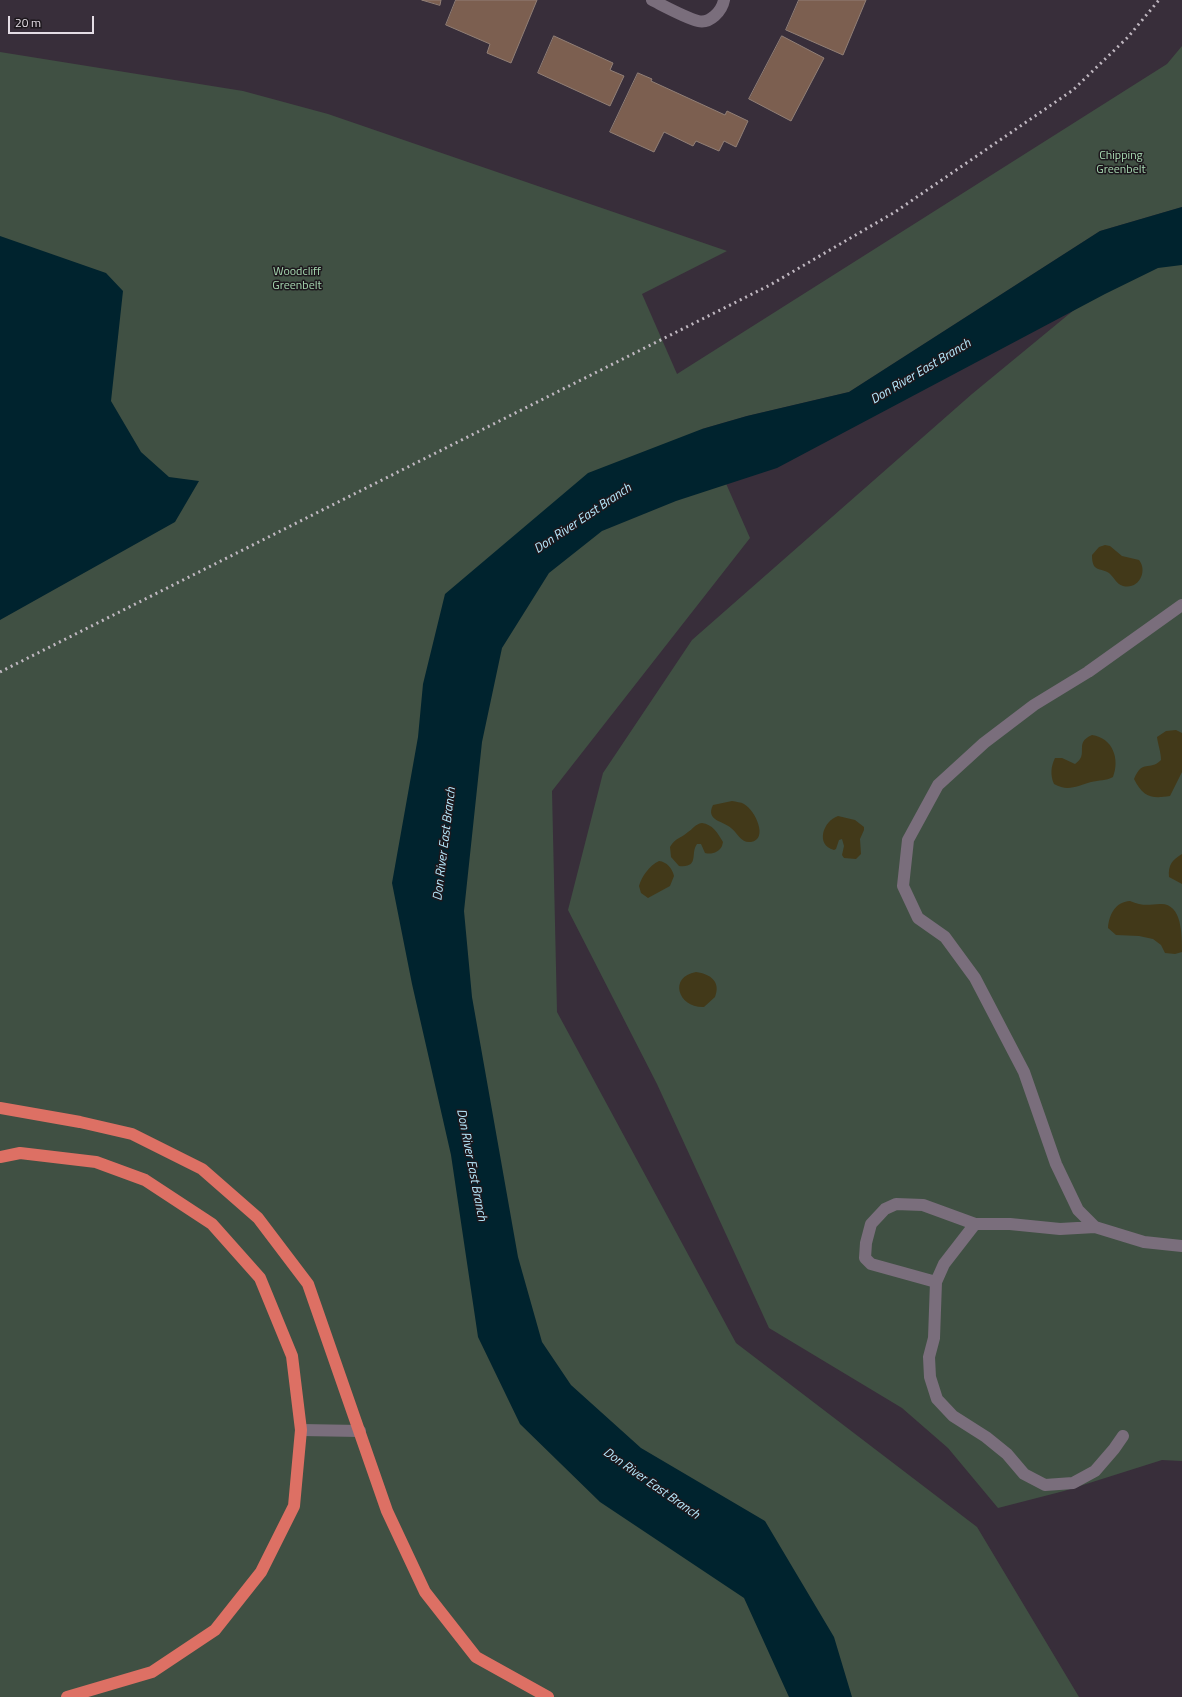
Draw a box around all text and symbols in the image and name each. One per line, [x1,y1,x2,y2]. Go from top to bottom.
scale bar [10,8,96,34]
text: 20 m [15,13,41,32]
park label: Chipping Greenbelt [1096,149,1146,177]
park label: Woodcliff Greenbelt [272,265,322,293]
water label: Don River East Branch [868,336,974,408]
water label: Don River East Branch [531,481,635,557]
water label: Don River East Branch [430,786,460,902]
water label: Don River East Branch [452,1108,490,1222]
water label: Don River East Branch [600,1445,702,1523]

